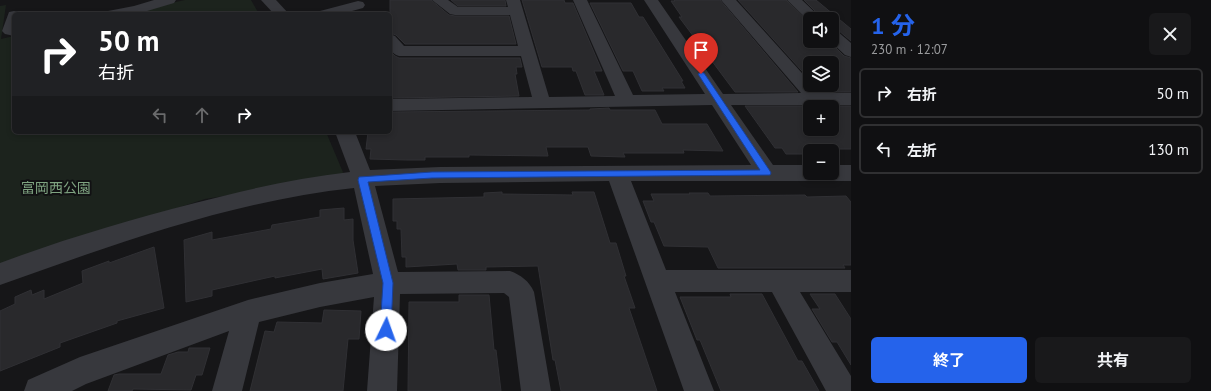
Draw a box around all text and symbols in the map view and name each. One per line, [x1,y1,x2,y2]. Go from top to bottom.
text: 1 分 [871,10,915,41]
map controls [803,12,839,180]
button: sound [803,12,839,48]
button: close [1149,13,1191,55]
text: 50 m [98,22,159,59]
icon: right [32,28,84,80]
pin [684,33,718,74]
icon: arrive [690,39,712,61]
text: 230 m · 12:07 [871,41,948,58]
button: layers [803,56,839,92]
text: 右折 [98,61,134,84]
icon: right [873,82,895,104]
text: 50 m [1156,84,1189,103]
text: 右折 [907,85,937,104]
button: + [803,100,839,136]
icon: left [149,104,171,126]
icon: ahead [191,104,213,126]
icon: right [233,104,255,126]
icon: left [873,138,895,160]
text: 130 m [1148,140,1189,159]
text: 左折 [907,141,937,160]
button: − [803,144,839,180]
park label: 富岡西公園 [21,179,91,197]
position arrow [365,309,407,351]
button: 終了 [871,337,1027,383]
button: 共有 [1035,337,1191,383]

